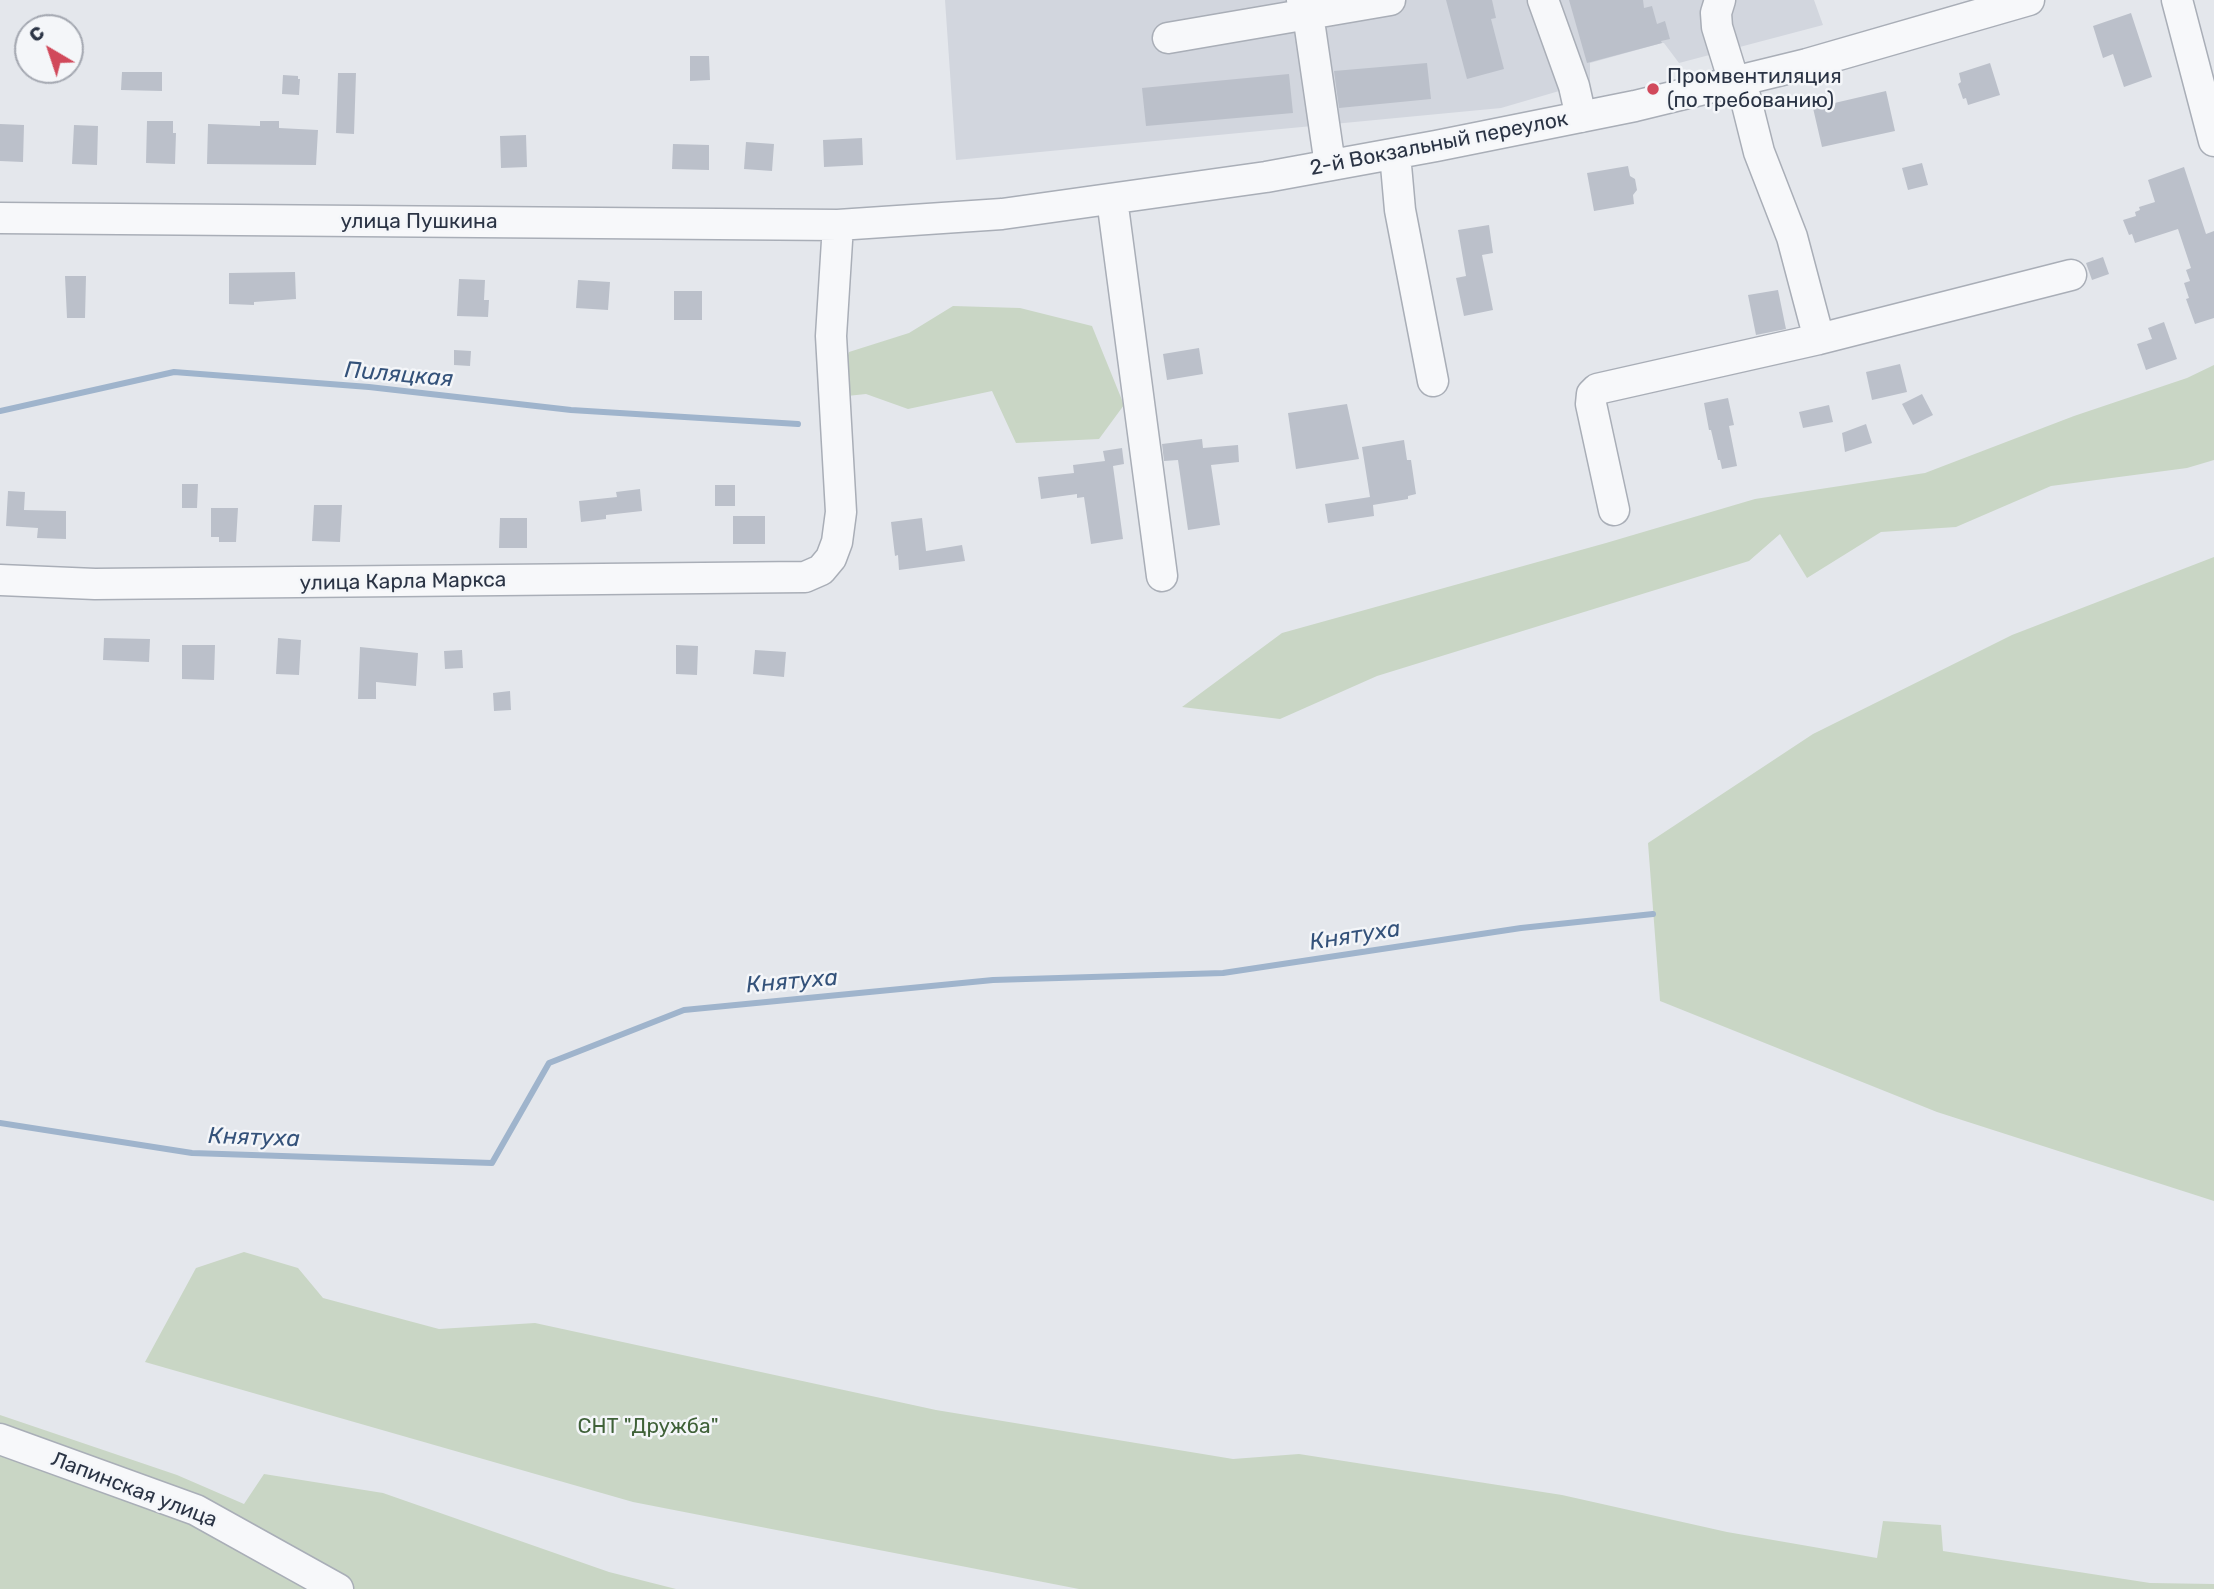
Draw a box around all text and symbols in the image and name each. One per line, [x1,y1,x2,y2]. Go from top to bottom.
north arrow [14,14,84,84]
text: С [24,21,49,47]
place label: Промвентиляция (по требованию) [1667,64,1842,114]
marker: Промвентиляция (по требованию) [1645,81,1661,97]
street label: 2-й Вокзальный переулок [1308,107,1570,181]
street label: улица Пушкина [341,209,497,235]
water label: Пиляцкая [344,357,454,393]
street label: улица Карла Маркса [300,568,506,596]
water label: Княтуха [1307,915,1403,957]
water label: Княтуха [745,964,839,1000]
water label: Княтуха [208,1123,300,1153]
park label: СНТ "Дружба" [577,1414,719,1440]
street label: Лапинская улица [47,1447,221,1533]

